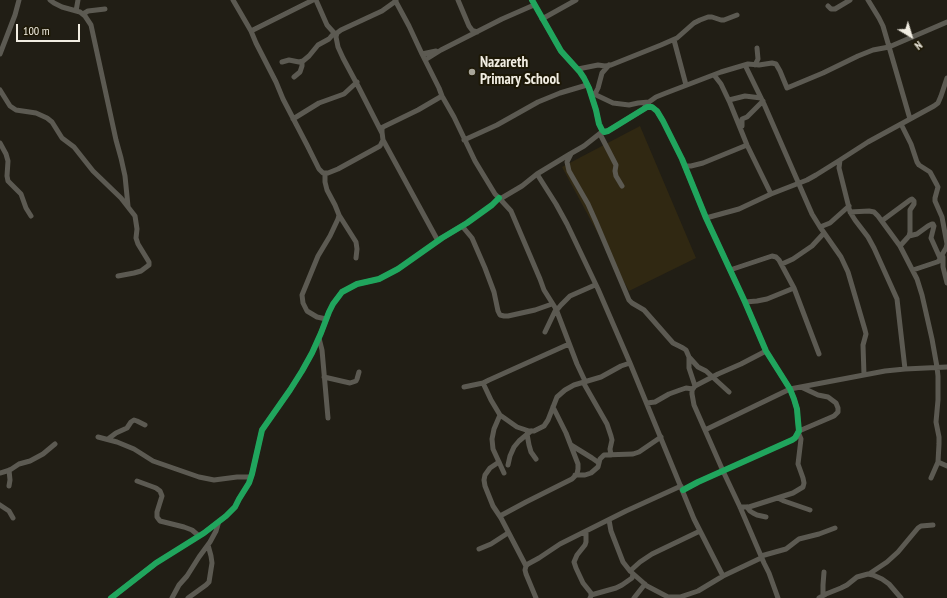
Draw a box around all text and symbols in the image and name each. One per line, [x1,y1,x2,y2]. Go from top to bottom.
scale bar [18,16,82,42]
north arrow [891,16,931,56]
text: 100 m [23,23,50,38]
text: N [912,38,925,53]
place label: Nazareth Primary School [480,54,560,89]
marker: Nazareth Primary School [467,67,477,77]

